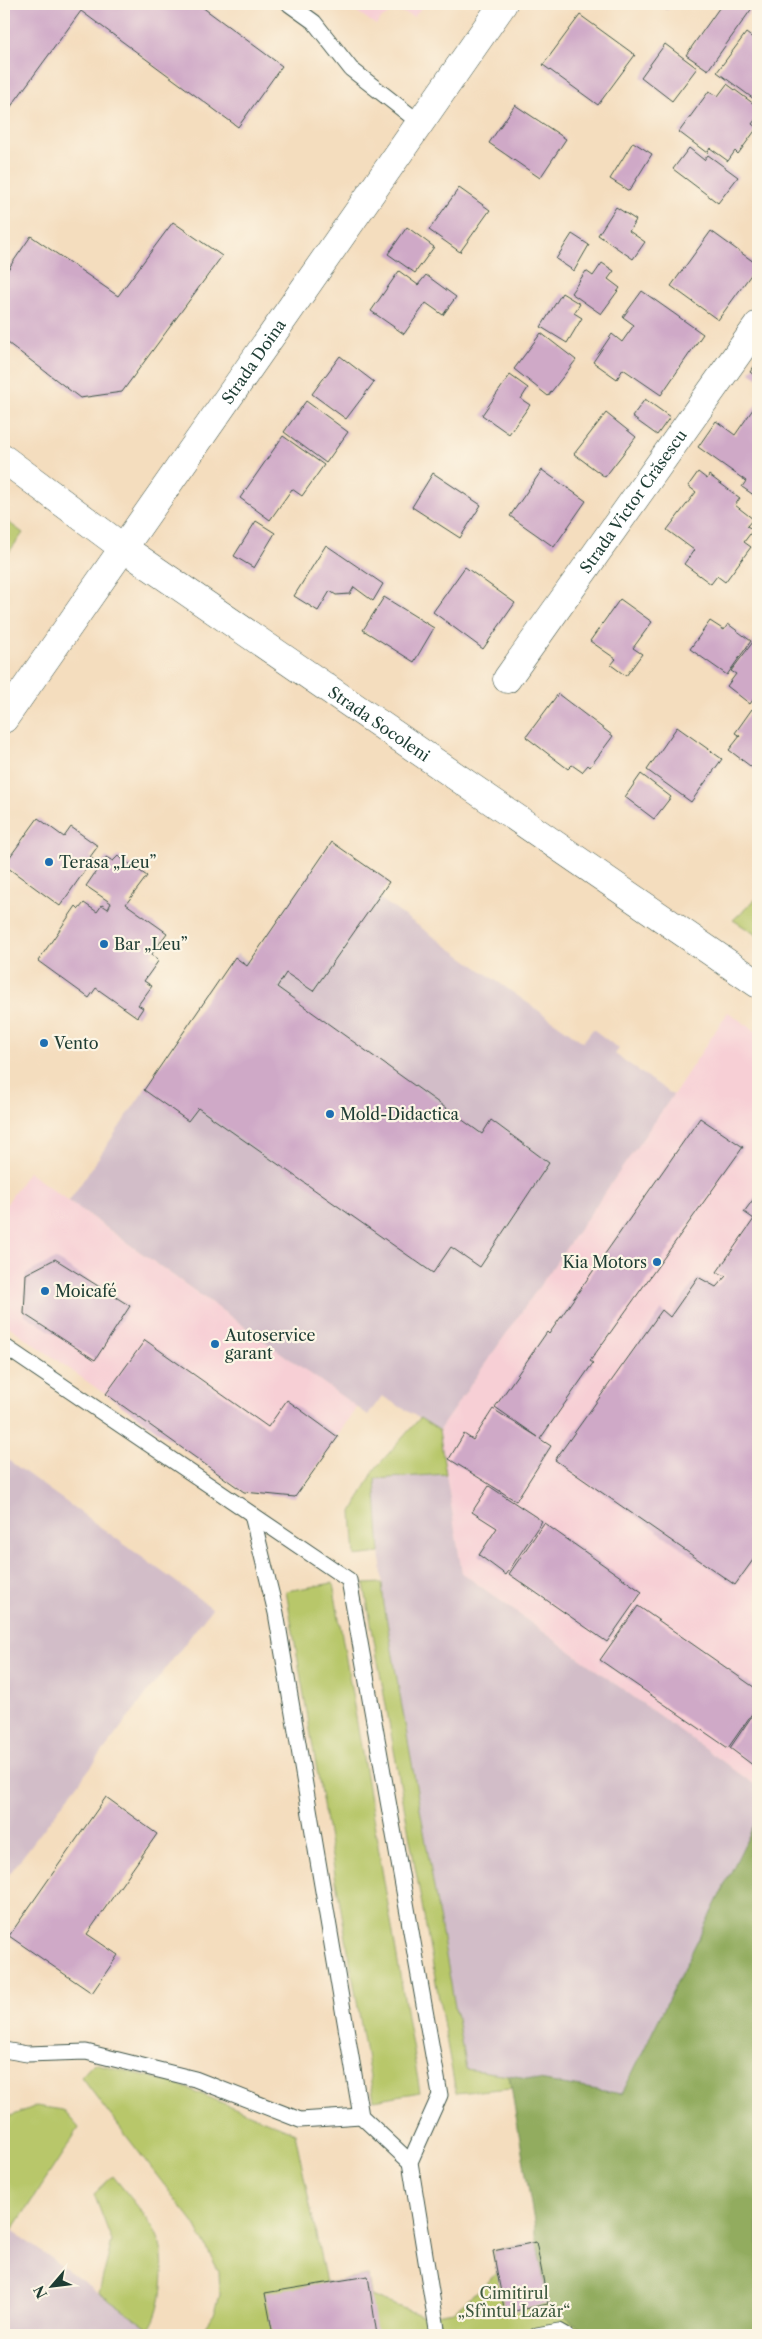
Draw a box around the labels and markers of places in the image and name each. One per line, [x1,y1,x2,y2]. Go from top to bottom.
place label: Terasa „Leu” [59,852,156,872]
marker: Terasa „Leu” [43,856,55,868]
place label: Bar „Leu” [114,934,188,954]
marker: Bar „Leu” [98,938,110,950]
place label: Vento [53,1033,99,1053]
marker: Vento [38,1037,50,1049]
place label: Mold-Didactica [340,1104,460,1124]
marker: Mold-Didactica [324,1108,336,1120]
place label: Kia Motors [562,1252,647,1272]
marker: Kia Motors [651,1256,663,1268]
place label: Moicafé [55,1281,117,1301]
marker: Moicafé [39,1285,51,1297]
place label: Autoservice garant [224,1325,316,1363]
marker: Autoservice garant [209,1338,221,1350]

